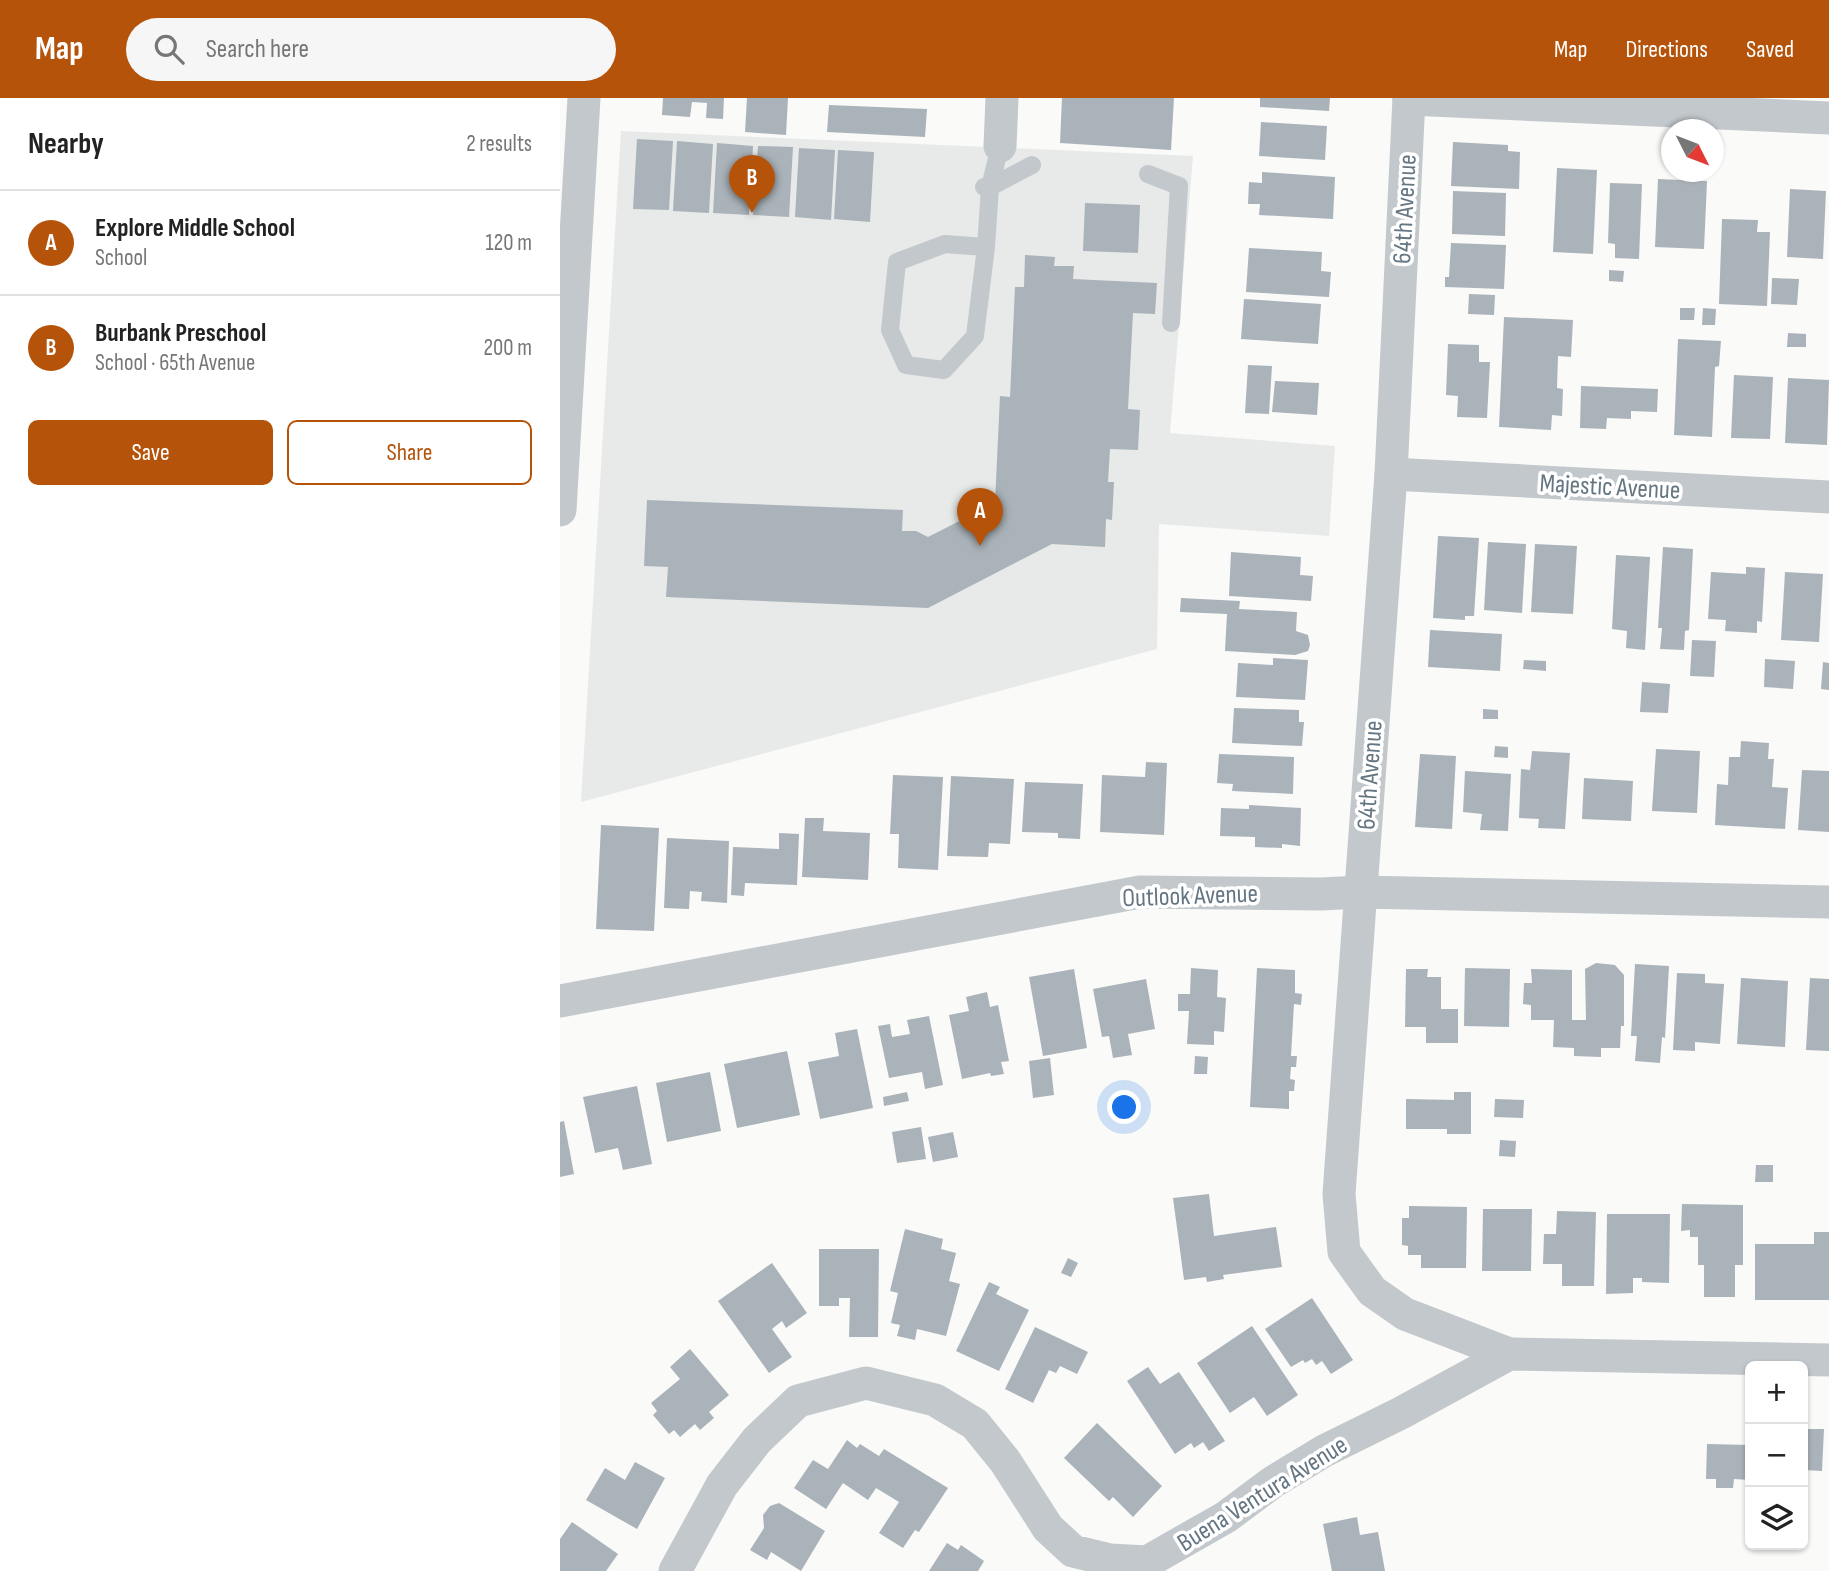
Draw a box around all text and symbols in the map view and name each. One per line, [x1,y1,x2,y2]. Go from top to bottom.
search box [126,18,616,81]
text: Map [35,29,84,69]
icon: search [150,30,188,68]
text: Search here [206,34,309,65]
text: Map [1554,35,1587,64]
text: Directions [1625,35,1708,64]
text: Saved [1746,35,1794,64]
north arrow [1661,119,1724,182]
text: Nearby [28,126,104,162]
text: 2 results [466,130,532,158]
street label: 64th Avenue [1387,154,1424,265]
pin: B [729,155,775,213]
text: Explore Middle School [95,213,295,244]
text: A [46,229,56,257]
text: 120 m [486,229,532,257]
text: School [95,244,147,272]
text: Burbank Preschool [95,318,266,349]
text: B [46,334,56,362]
text: 200 m [484,334,532,362]
text: School · 65th Avenue [95,349,255,377]
button: Save [28,420,273,485]
button: Share [287,420,532,485]
street label: Majestic Avenue [1539,468,1681,507]
pin: A [957,488,1003,546]
street label: 64th Avenue [1351,719,1390,831]
street label: Outlook Avenue [1122,879,1258,914]
your location [1107,1090,1141,1124]
map controls [1745,1361,1808,1550]
button: + [1745,1361,1808,1424]
button: − [1745,1424,1808,1487]
street label: Buena Ventura Avenue [1172,1430,1353,1559]
button: layers [1745,1487,1808,1550]

